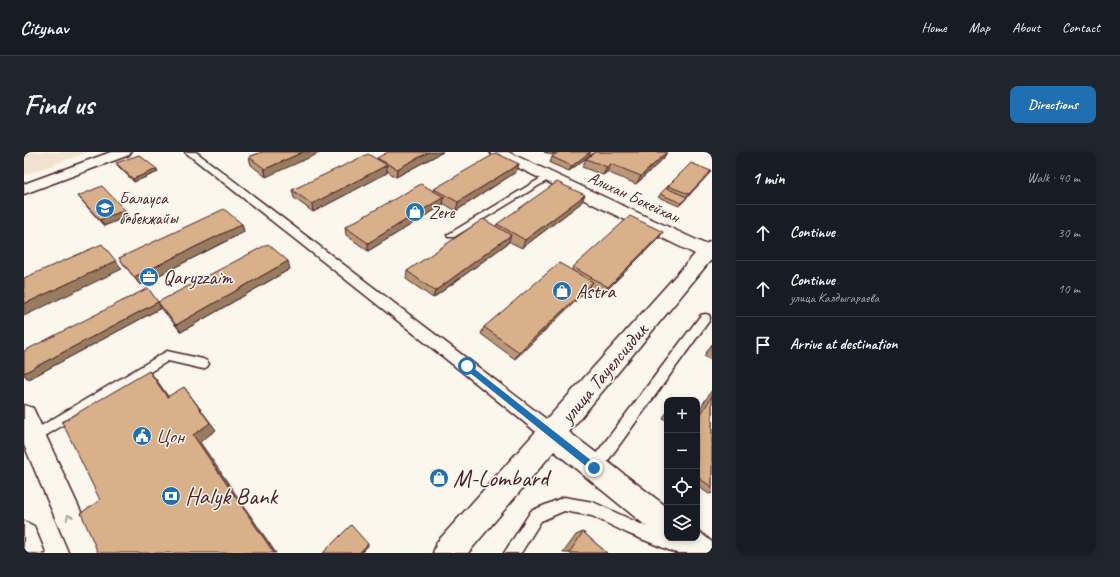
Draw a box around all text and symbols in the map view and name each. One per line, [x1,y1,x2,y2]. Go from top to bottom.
text: Citynav [20,16,68,40]
text: Home [921,19,947,36]
text: Map [969,19,990,36]
text: About [1012,19,1040,36]
text: Contact [1062,19,1100,36]
button: Directions [1010,86,1096,123]
text: Find us [24,87,94,122]
street label: Алихан Бокейхан [585,167,684,228]
text: 1 min [752,168,785,189]
text: Walk · 40 m [1027,170,1080,186]
place label: Балауса бөбекжайы [119,188,180,229]
school or university icon: Балауса бөбекжайы [94,197,116,219]
shop icon: Zere [404,201,426,223]
place label: Zere [429,202,456,223]
icon: ahead [752,222,774,244]
text: Continue [790,223,835,242]
text: 30 m [1058,225,1080,241]
place label: Qaryzzaim [163,265,234,290]
office icon: Qaryzzaim [138,266,160,288]
text: Continue [790,271,835,290]
icon: ahead [752,278,774,300]
place label: Astra [576,279,616,304]
shop icon: Astra [551,280,573,302]
text: 10 m [1058,281,1080,297]
text: улица Калдыгараева [790,290,879,306]
street label: улица Тауелсиздик [554,317,654,429]
icon: arrive [752,334,774,356]
text: Arrive at destination [790,335,897,354]
route start [458,357,476,375]
map controls [664,397,700,541]
button: + [664,397,700,433]
place label: Цон [156,424,186,449]
public building icon: Цон [131,425,153,447]
button: − [664,433,700,469]
route end [585,459,603,477]
place label: M-Lombard [453,463,552,493]
shop icon: M-Lombard [428,467,450,489]
button: locate [664,469,700,505]
place label: Halyk Bank [185,481,280,511]
bank icon: Halyk Bank [160,485,182,507]
button: layers [664,505,700,541]
one-way arrow [66,514,74,522]

